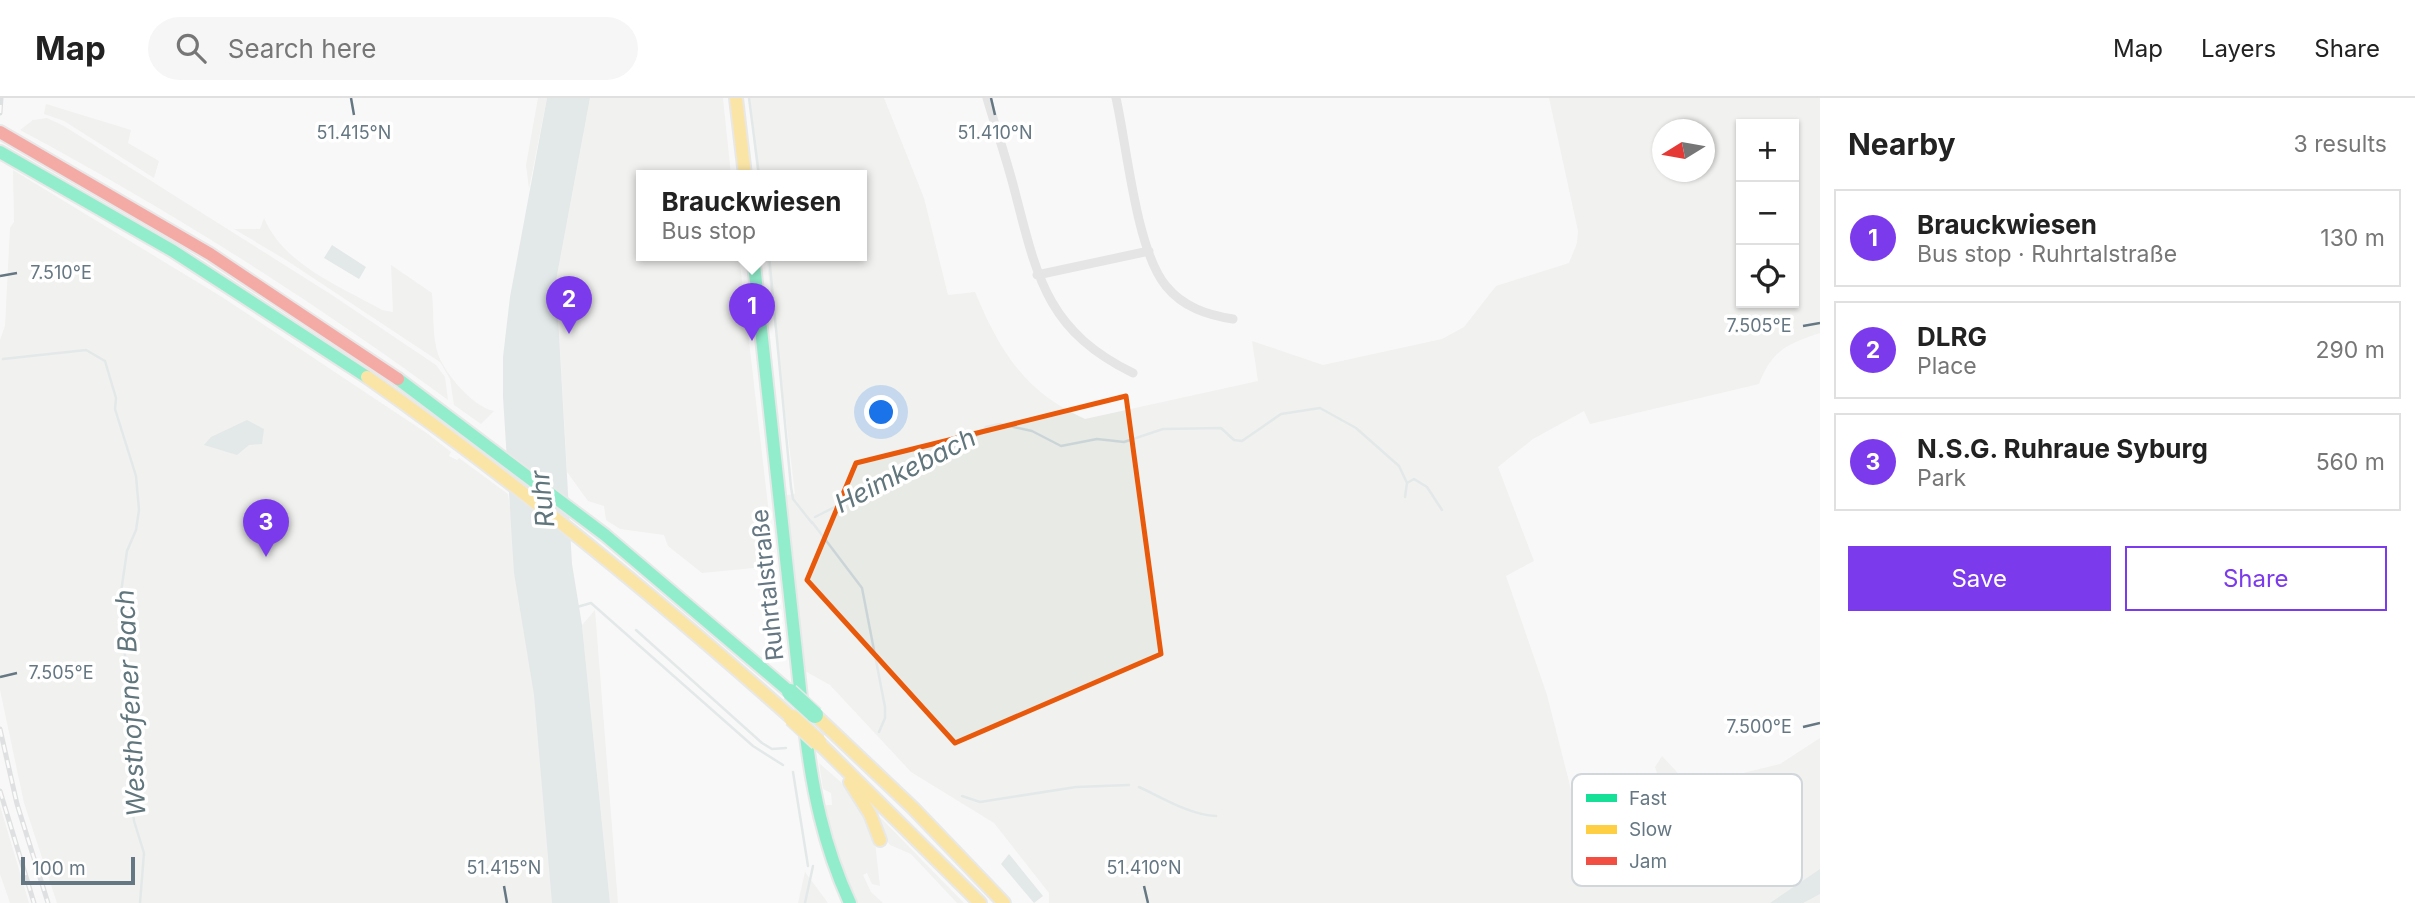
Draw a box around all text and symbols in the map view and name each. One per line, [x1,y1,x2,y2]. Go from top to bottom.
search box [148,17,638,80]
text: Map [35,28,106,68]
icon: search [172,29,210,67]
text: Search here [228,33,376,64]
text: Map [2113,34,2163,63]
text: Layers [2201,34,2276,63]
text: Share [2314,34,2380,63]
north arrow [1652,119,1715,182]
map controls [1736,119,1799,308]
button: + [1736,119,1799,182]
text: 51.415°N [317,122,391,143]
text: 51.410°N [957,122,1033,143]
text: Nearby [1848,126,1956,162]
text: 3 results [2294,130,2387,158]
popup [636,170,867,261]
button: − [1736,182,1799,245]
text: Brauckwiesen [662,186,841,217]
text: Brauckwiesen [1917,209,2097,240]
text: Bus stop [662,217,756,245]
text: 1 [1868,224,1878,252]
text: 130 m [2320,224,2385,252]
text: Bus stop · Ruhrtalstraße [1917,240,2177,268]
button: locate [1736,245,1799,308]
text: 7.510°E [30,262,92,283]
pin: 2 [546,276,592,334]
pin: 1 [729,283,775,341]
text: 7.505°E [1726,315,1792,336]
text: DLRG [1917,321,1987,352]
text: 2 [1866,336,1880,364]
text: 290 m [2316,336,2385,364]
text: Place [1917,352,1977,380]
your location [864,395,898,429]
water label: Heimkebach [829,421,981,519]
text: N.S.G. Ruhraue Syburg [1917,433,2208,464]
text: 3 [1866,448,1880,476]
text: 560 m [2316,448,2385,476]
text: Park [1917,464,1966,492]
water label: Ruhr [523,468,560,529]
pin: 3 [243,499,289,557]
street label: Ruhrtalstraße [745,508,789,662]
button: Save [1848,546,2111,611]
button: Share [2125,546,2387,611]
water label: Westhofener Bach [109,589,151,817]
text: 7.505°E [28,662,94,683]
text: 7.500°E [1726,716,1792,737]
legend [1572,774,1802,886]
text: Fast [1629,787,1667,810]
text: Slow [1629,818,1672,841]
text: Jam [1629,850,1667,873]
scale bar [21,854,135,886]
text: 100 m [32,857,86,880]
text: 51.415°N [467,857,541,878]
text: 51.410°N [1106,857,1182,878]

